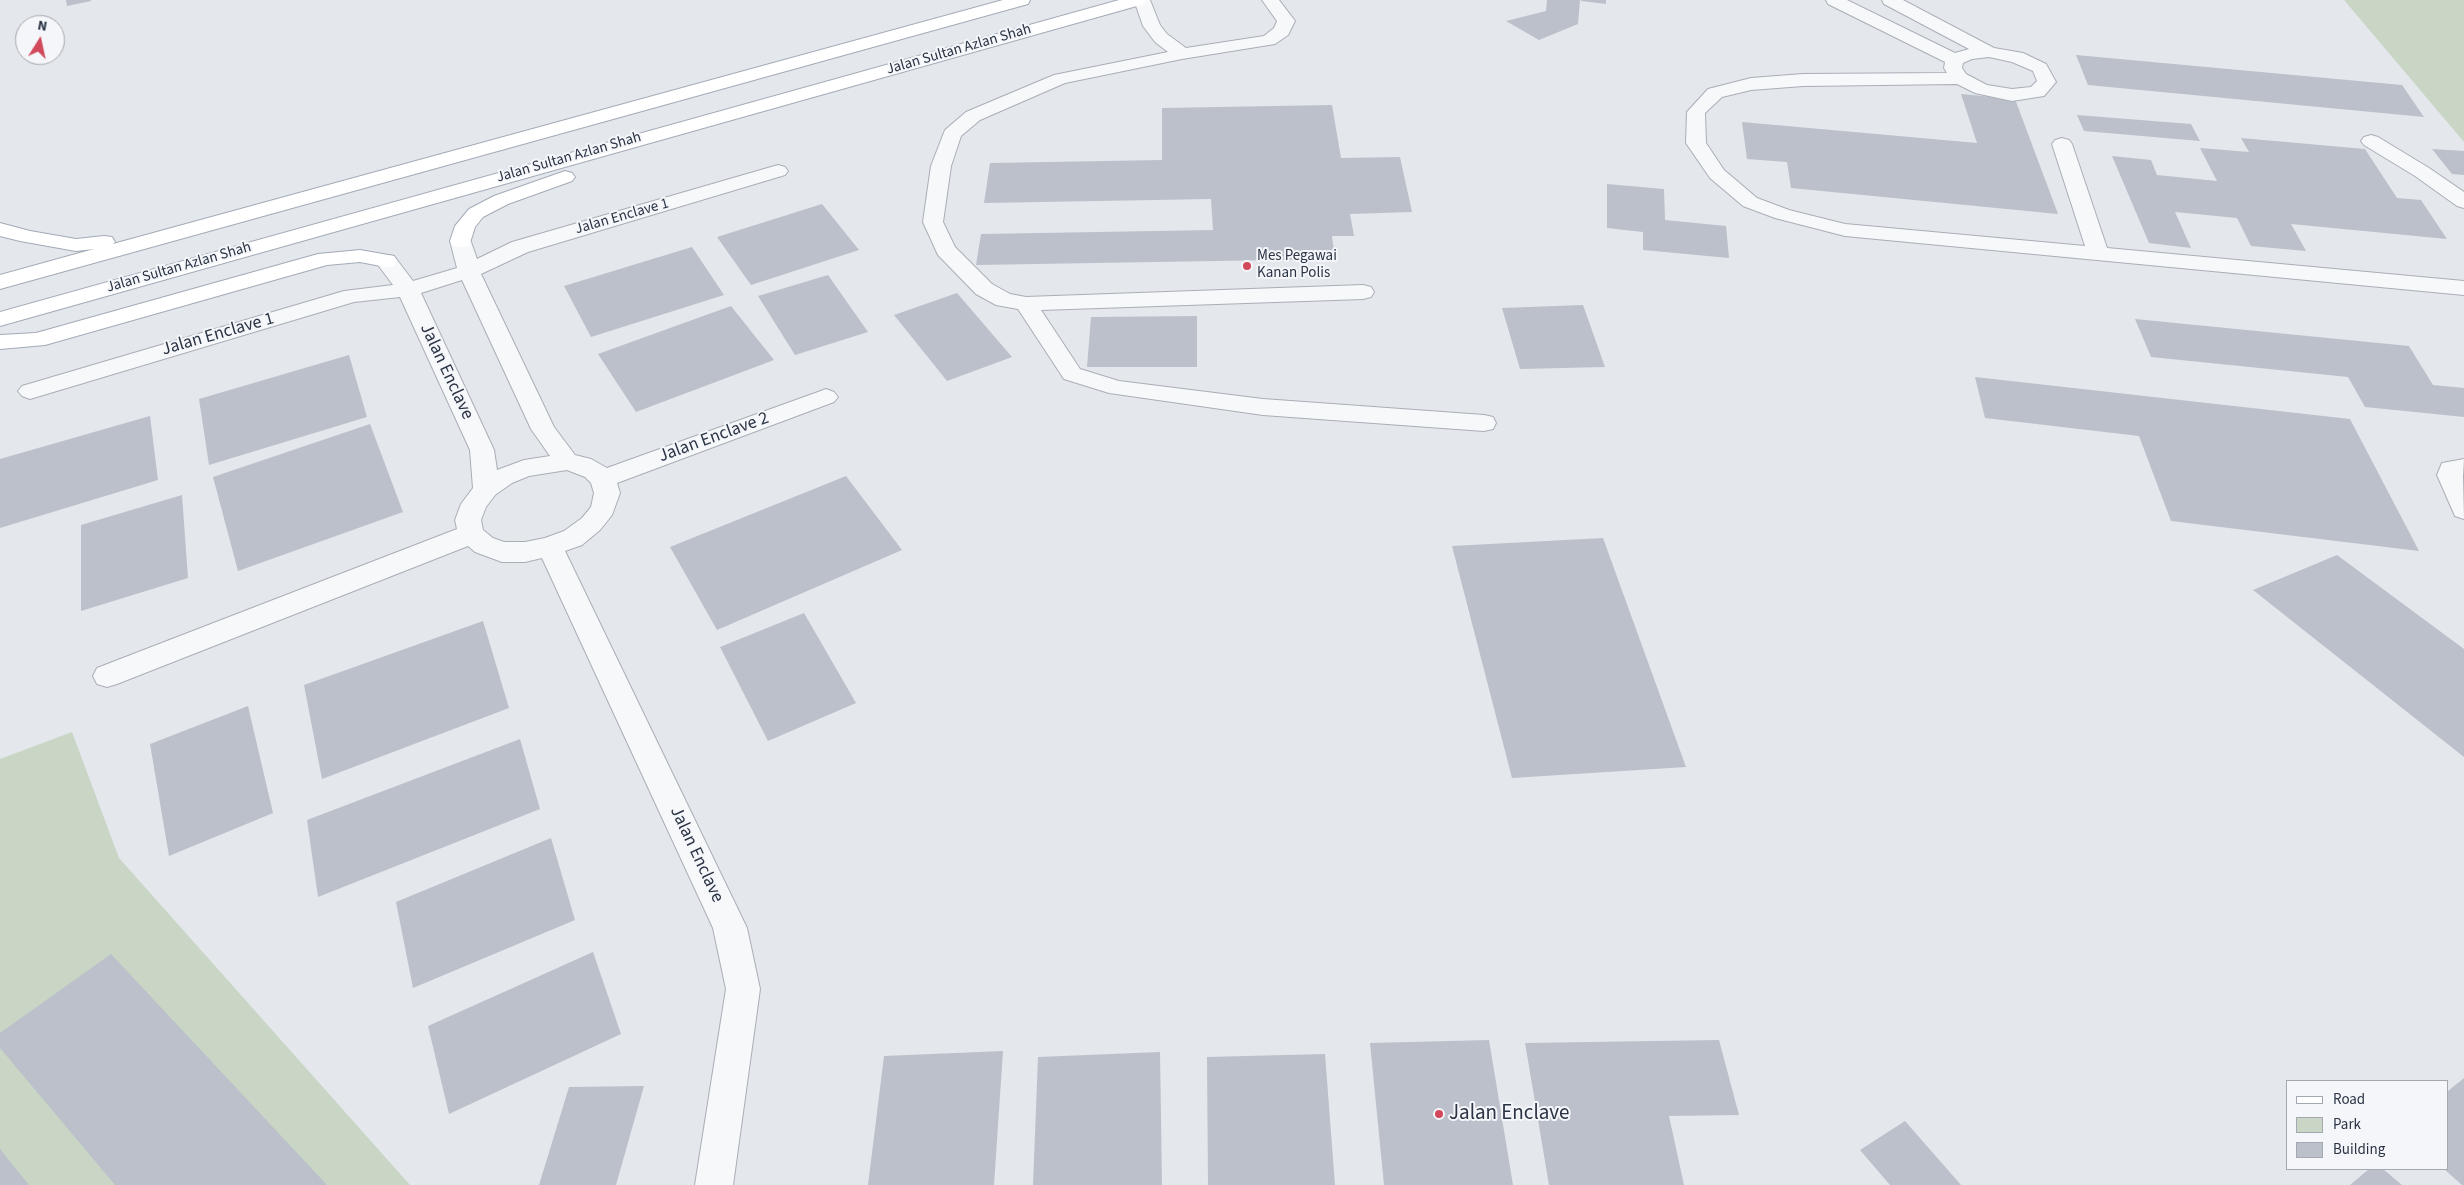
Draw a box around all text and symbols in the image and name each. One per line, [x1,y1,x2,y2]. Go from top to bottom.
north arrow [15,15,65,65]
text: N [36,16,49,37]
street label: Jalan Sultan Azlan Shah [884,21,1034,79]
street label: Jalan Sultan Azlan Shah [494,129,644,187]
street label: Jalan Enclave 1 [573,195,671,239]
street label: Jalan Sultan Azlan Shah [104,239,254,297]
place label: Mes Pegawai Kanan Polis [1257,248,1337,283]
marker: Mes Pegawai Kanan Polis [1241,260,1253,272]
street label: Jalan Enclave 1 [159,309,277,361]
street label: Jalan Enclave [414,321,478,423]
street label: Jalan Enclave 2 [656,408,772,468]
street label: Jalan Enclave [664,804,728,906]
legend [2286,1080,2449,1170]
text: Road [2333,1089,2365,1110]
place label: Jalan Enclave [1449,1101,1569,1127]
marker: Jalan Enclave [1433,1108,1445,1120]
text: Park [2333,1114,2361,1135]
text: Building [2333,1139,2385,1160]

